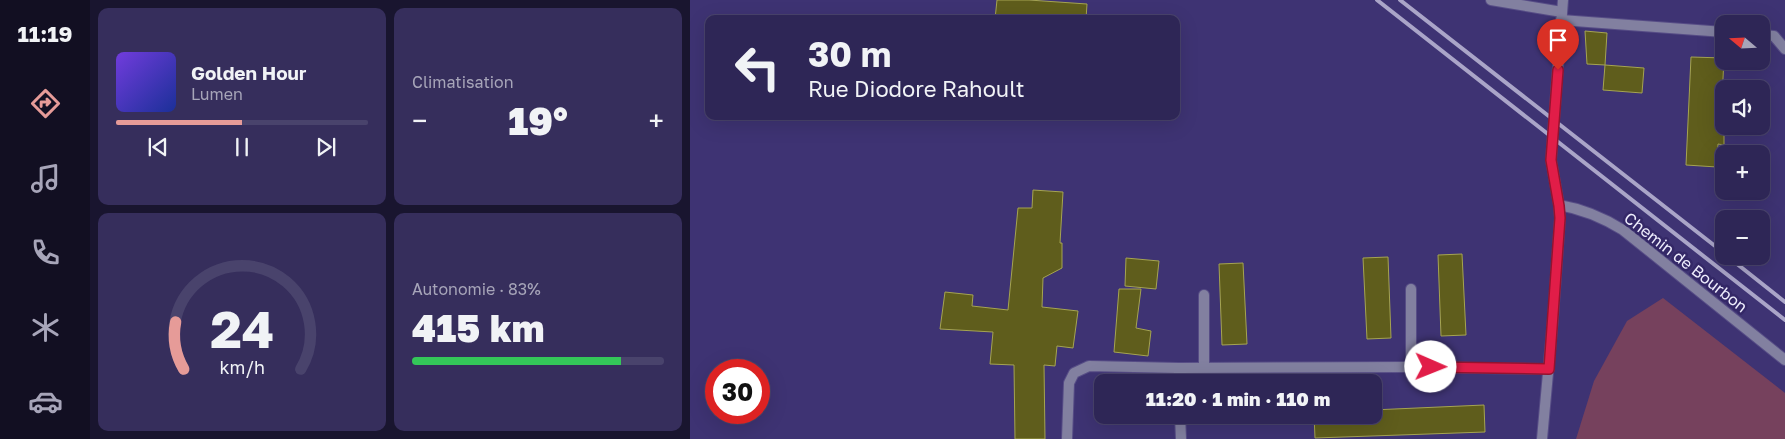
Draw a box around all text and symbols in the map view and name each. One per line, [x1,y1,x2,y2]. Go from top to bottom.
north arrow [1715,15,1770,70]
map controls [1715,15,1770,265]
pin [1537,19,1579,70]
text: 11:19 [17,20,73,47]
icon: arrive [1544,26,1572,54]
text: 30 m [808,33,891,75]
icon: left [725,35,790,100]
text: Golden Hour [191,61,306,84]
text: Climatisation [412,72,514,92]
text: Rue Diodore Rahoult [808,75,1025,102]
button: sound [1715,80,1770,135]
text: Lumen [191,84,243,104]
icon: directions [28,86,63,121]
text: 19° [508,98,568,143]
text: − [412,104,427,137]
text: + [649,104,664,137]
icon: previous [144,133,172,161]
icon: pause [228,133,256,161]
icon: next [312,133,340,161]
button: + [1715,145,1770,200]
icon: music [28,161,63,196]
street label: Chemin de Bourbon [1620,208,1752,316]
button: − [1715,210,1770,265]
icon: phone [28,235,63,270]
text: Autonomie · 83% [412,279,541,299]
text: 24 [210,297,274,359]
text: 415 km [412,305,545,350]
icon: climate [28,310,63,345]
position arrow [1404,340,1456,392]
text: km/h [219,356,265,378]
speed limit sign: 30 [705,359,770,424]
icon: car [28,384,63,419]
text: 11:20 · 1 min · 110 m [1146,387,1330,410]

